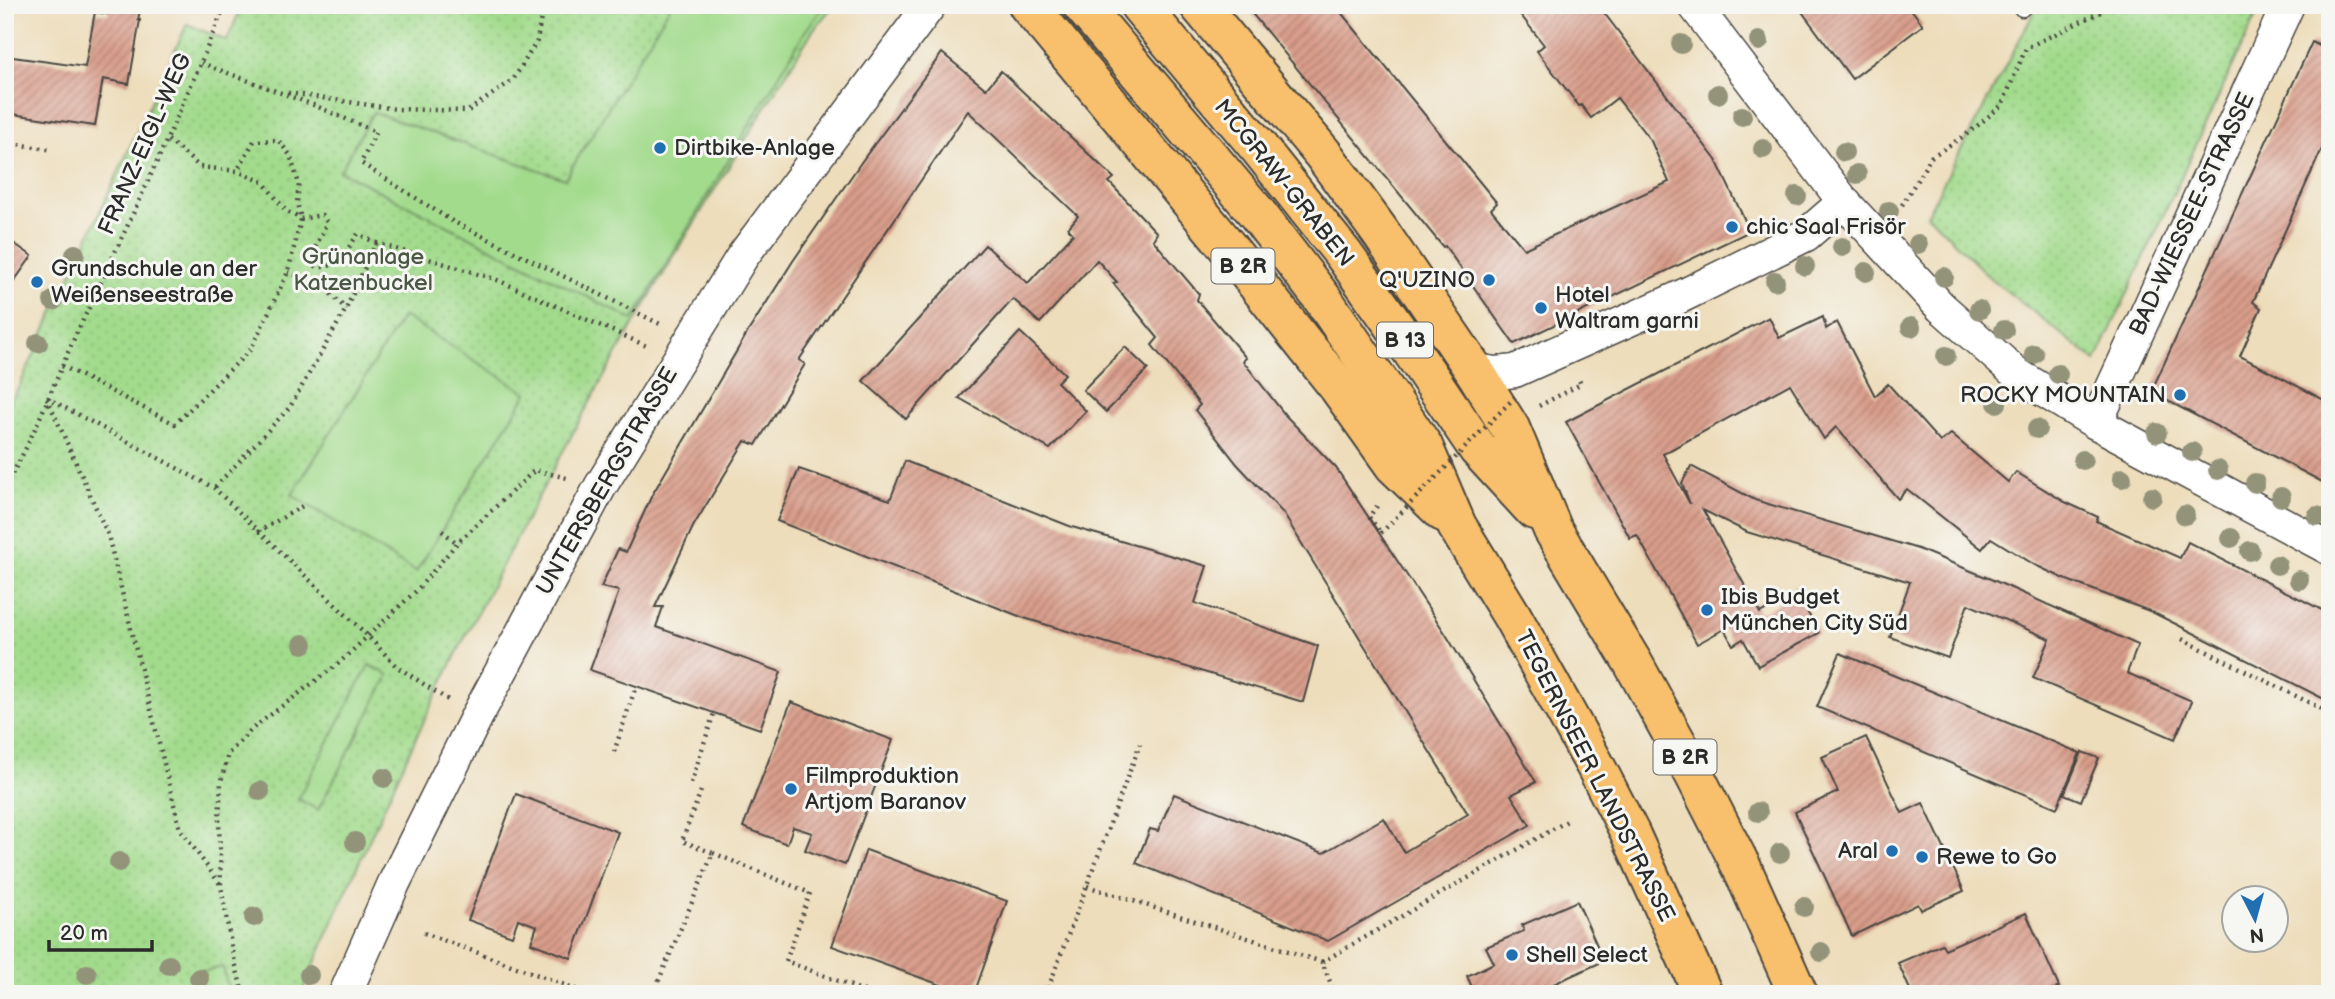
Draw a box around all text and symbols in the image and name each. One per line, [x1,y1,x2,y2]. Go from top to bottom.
street label: FRANZ-EIGL-WEG [92,49,198,239]
street label: BAD-WIESSEE-STRASSE [2123,88,2261,340]
street label: MCGRAW-GRABEN [1208,94,1360,272]
place label: Dirtbike-Anlage [674,134,835,162]
marker: Dirtbike-Anlage [652,140,668,156]
place label: chic Saal Frisör [1746,213,1906,241]
marker: chic Saal Frisör [1724,219,1740,235]
park label: Grünanlage Katzenbuckel [293,243,433,297]
road number: B 2R [1212,248,1274,284]
place label: Grundschule an der Weißenseestraße [51,255,257,309]
place label: Q'UZINO [1379,266,1475,294]
marker: Q'UZINO [1481,272,1497,288]
marker: Grundschule an der Weißenseestraße [29,274,45,290]
place label: Hotel Waltram garni [1555,281,1699,335]
marker: Hotel Waltram garni [1533,300,1549,316]
road number: B 13 [1377,322,1433,358]
street label: UNTERSBERGSTRASSE [530,362,684,600]
place label: ROCKY MOUNTAIN [1960,381,2166,409]
marker: ROCKY MOUNTAIN [2172,387,2188,403]
place label: Ibis Budget München City Süd [1721,583,1908,637]
marker: Ibis Budget München City Süd [1699,602,1715,618]
street label: TEGERNSEER LANDSTRASSE [1509,626,1681,926]
road number: B 2R [1654,740,1716,774]
place label: Filmproduktion Artjom Baranov [805,762,967,816]
marker: Filmproduktion Artjom Baranov [783,781,799,797]
place label: Aral [1838,837,1878,865]
marker: Aral [1884,843,1900,859]
place label: Rewe to Go [1936,843,2057,871]
marker: Rewe to Go [1914,849,1930,865]
north arrow [2220,884,2290,954]
scale bar [49,908,152,952]
text: 20 m [60,921,108,946]
text: N [2248,922,2265,947]
place label: Shell Select [1526,941,1648,969]
marker: Shell Select [1504,947,1520,963]

